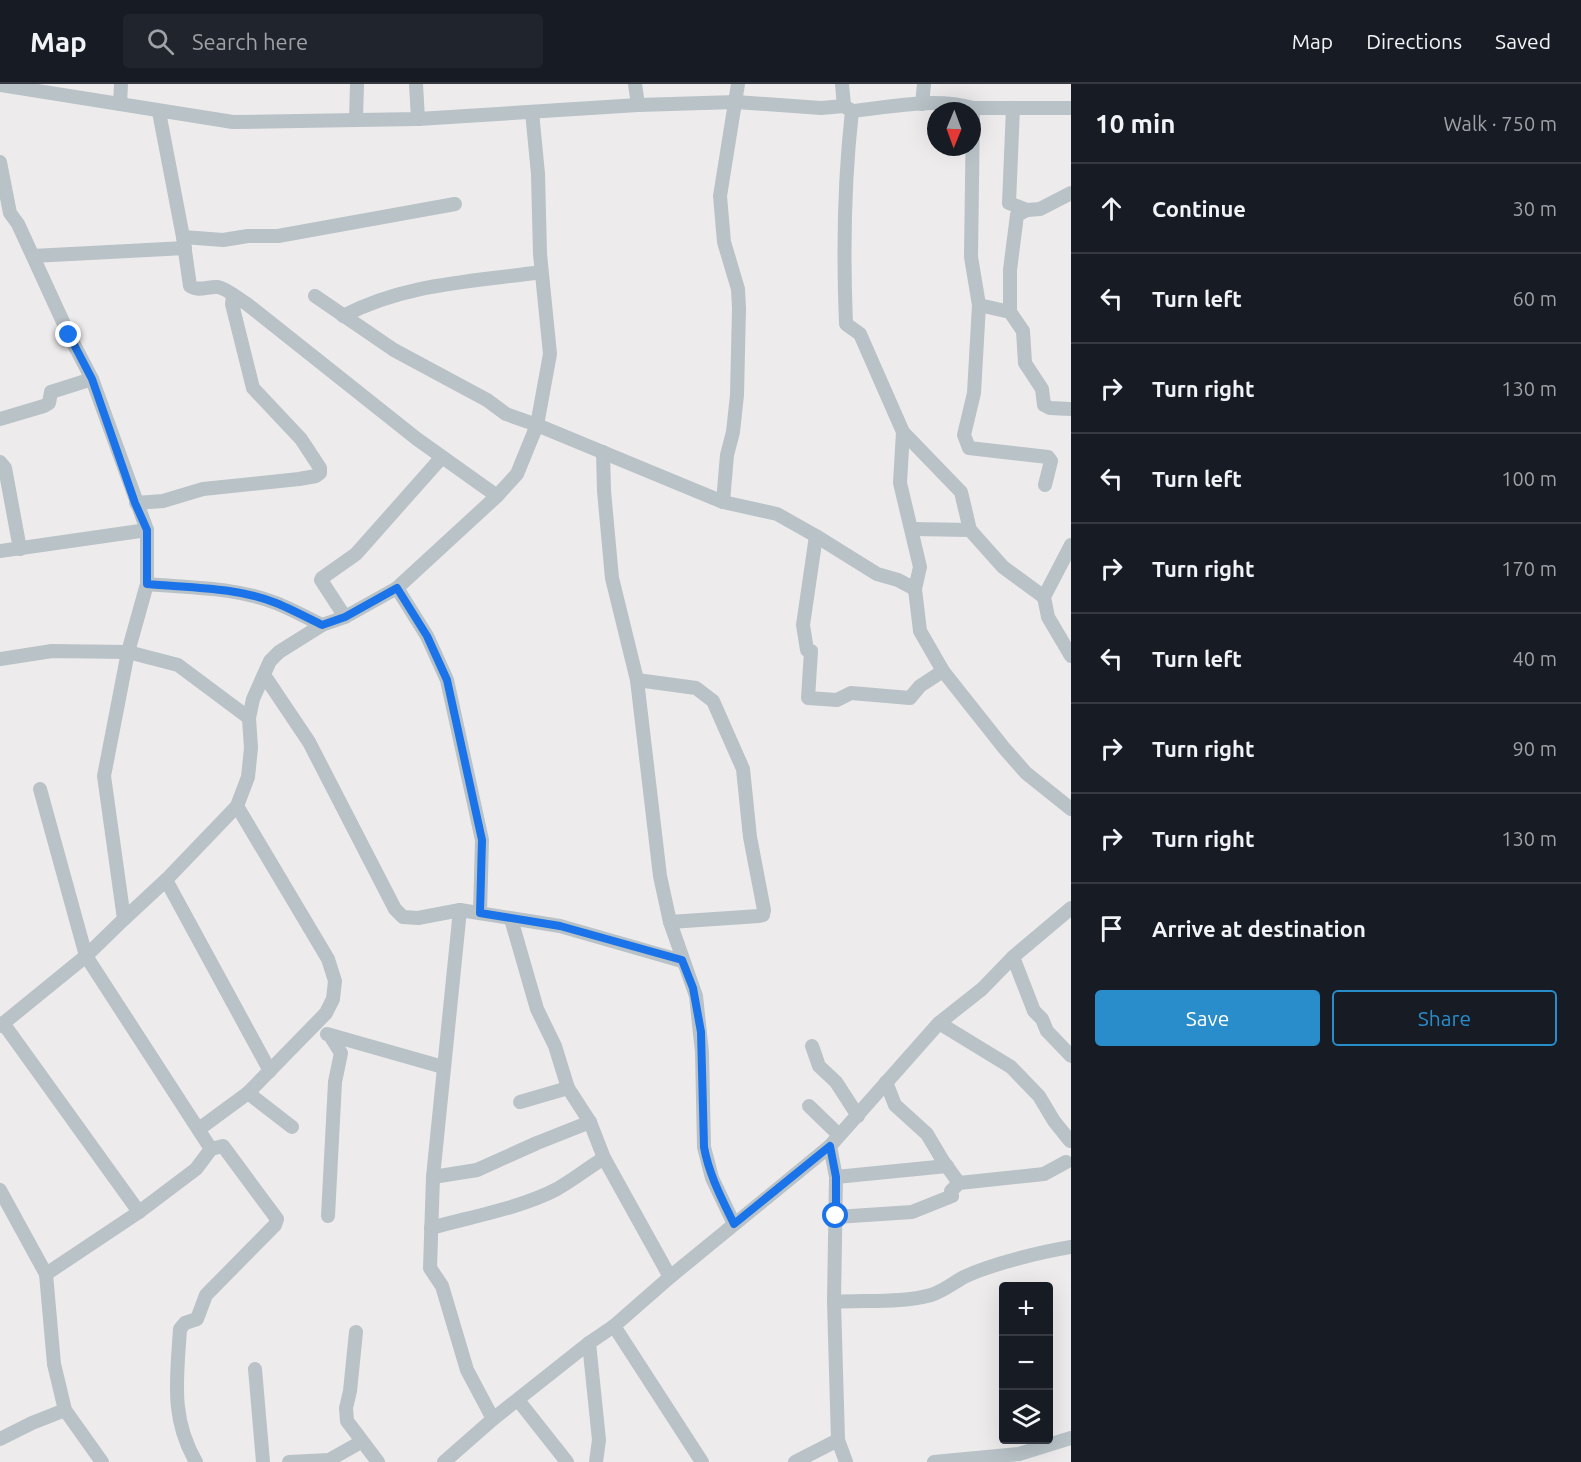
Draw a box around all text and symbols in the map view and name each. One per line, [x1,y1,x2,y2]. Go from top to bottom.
search box [123,14,543,68]
icon: search [144,25,177,58]
text: Map [30,26,87,57]
text: Search here [192,29,308,54]
text: Map [1292,29,1333,53]
text: Directions [1366,29,1462,53]
text: Saved [1495,29,1551,53]
north arrow [927,102,981,156]
text: 10 min [1095,109,1175,138]
text: Walk · 750 m [1444,112,1557,135]
icon: ahead [1095,192,1128,225]
text: Continue [1152,196,1246,221]
text: 30 m [1513,197,1557,220]
icon: left [1095,282,1128,315]
text: Turn left [1152,286,1242,311]
text: 60 m [1513,287,1557,310]
route end [55,321,81,347]
icon: right [1095,372,1128,405]
text: Turn right [1152,376,1254,401]
text: 130 m [1501,377,1557,400]
icon: left [1095,462,1128,495]
text: Turn left [1152,466,1242,491]
text: 100 m [1501,467,1557,490]
icon: right [1095,552,1128,585]
text: Turn right [1152,556,1254,581]
text: 170 m [1501,557,1557,580]
icon: left [1095,642,1128,675]
text: Turn left [1152,646,1242,671]
text: 40 m [1513,647,1557,670]
icon: right [1095,732,1128,765]
text: Turn right [1152,736,1254,761]
text: 90 m [1513,737,1557,760]
icon: right [1095,822,1128,855]
text: Turn right [1152,826,1254,851]
text: 130 m [1501,827,1557,850]
icon: arrive [1095,912,1128,945]
text: Arrive at destination [1152,916,1366,941]
button: Save [1095,990,1320,1046]
button: Share [1332,990,1557,1046]
route start [822,1202,848,1228]
map controls [999,1282,1053,1444]
button: + [999,1282,1053,1336]
button: − [999,1336,1053,1390]
button: layers [999,1390,1053,1444]

